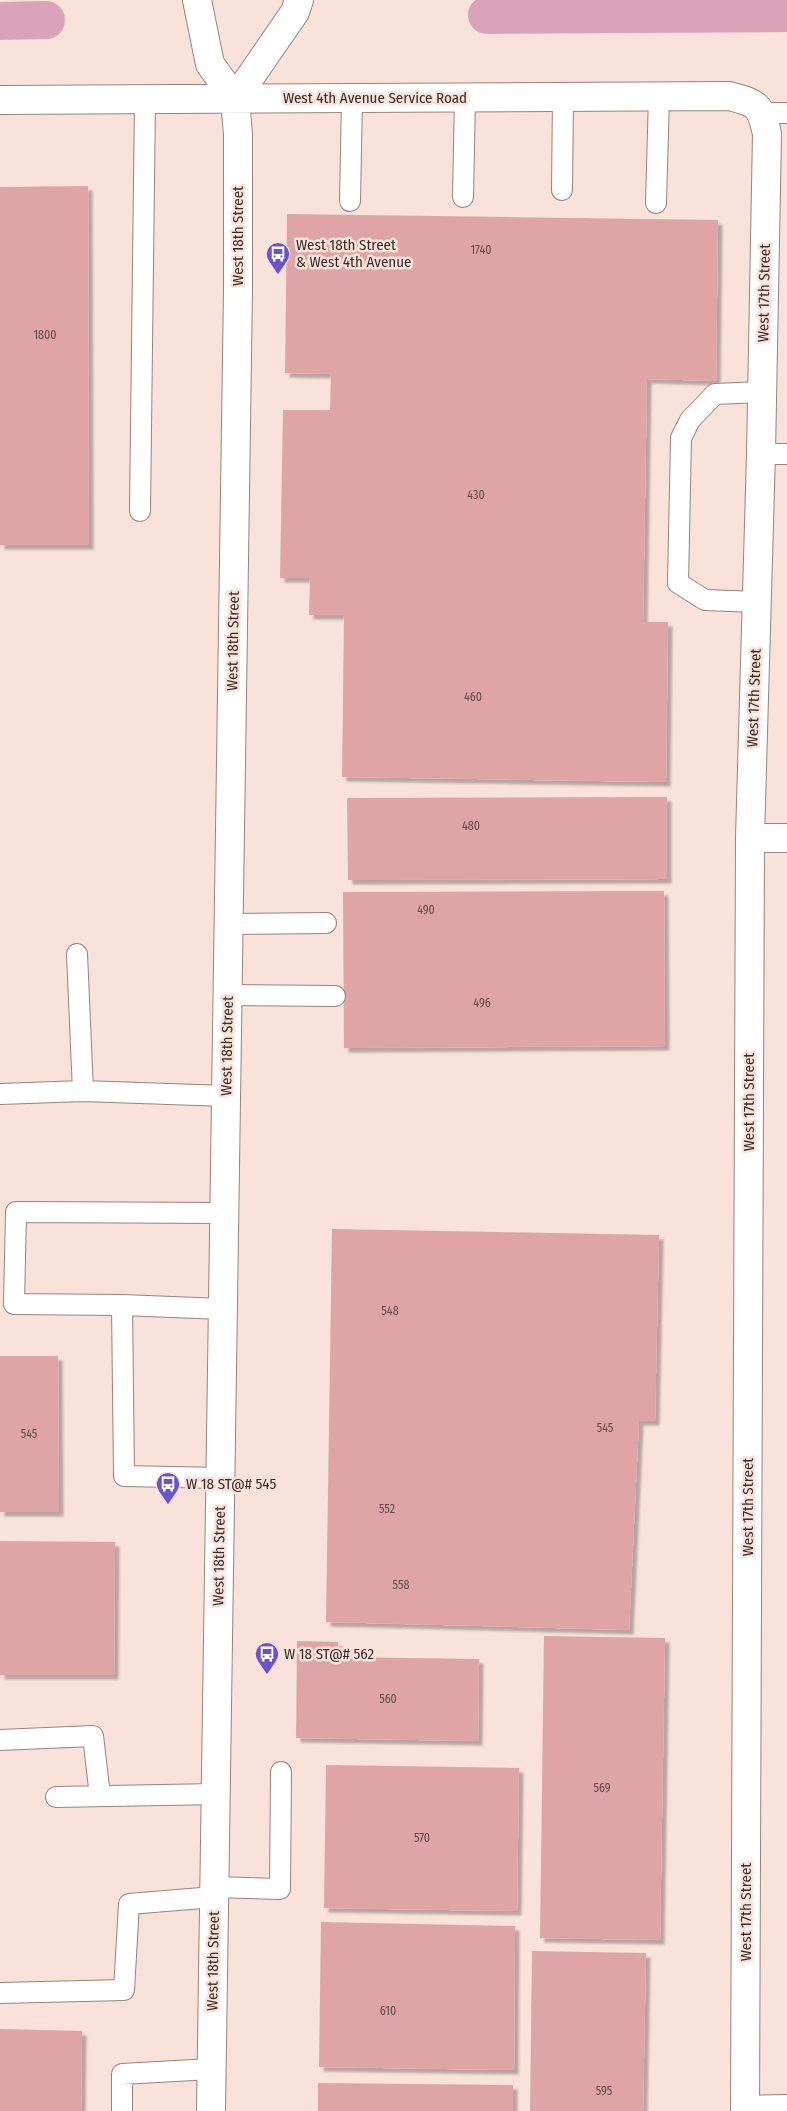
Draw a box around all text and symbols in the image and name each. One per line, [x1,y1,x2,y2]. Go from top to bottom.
street label: West 4th Avenue Service Road [283,89,467,107]
street label: West 18th Street [229,186,247,286]
place label: West 18th Street & West 4th Avenue [296,236,412,271]
bus stop icon: West 18th Street & West 4th Avenue [265,241,291,275]
house number: 1740 [470,243,492,257]
street label: West 17th Street [754,244,774,342]
house number: 1800 [33,328,57,342]
house number: 430 [467,488,485,502]
street label: West 18th Street [223,591,243,691]
street label: West 17th Street [743,648,765,748]
house number: 460 [464,690,482,704]
house number: 480 [462,819,480,833]
house number: 490 [417,903,435,917]
street label: West 18th Street [217,996,237,1096]
house number: 496 [473,996,491,1010]
street label: West 17th Street [740,1053,758,1151]
house number: 548 [381,1304,399,1318]
house number: 545 [597,1421,614,1435]
house number: 545 [21,1427,38,1441]
street label: West 17th Street [739,1458,757,1556]
bus stop icon: W 18 ST@# 545 [155,1471,181,1505]
place label: W 18 ST@# 545 [186,1475,276,1493]
house number: 552 [379,1502,395,1516]
street label: West 18th Street [209,1506,229,1606]
house number: 558 [393,1578,409,1592]
bus stop icon: W 18 ST@# 562 [254,1641,280,1675]
place label: W 18 ST@# 562 [284,1645,375,1663]
house number: 560 [379,1692,397,1706]
house number: 569 [593,1781,611,1795]
house number: 570 [414,1831,430,1845]
street label: West 17th Street [737,1863,755,1961]
street label: West 18th Street [203,1911,223,2011]
house number: 610 [380,2004,396,2018]
house number: 595 [596,2084,613,2098]

